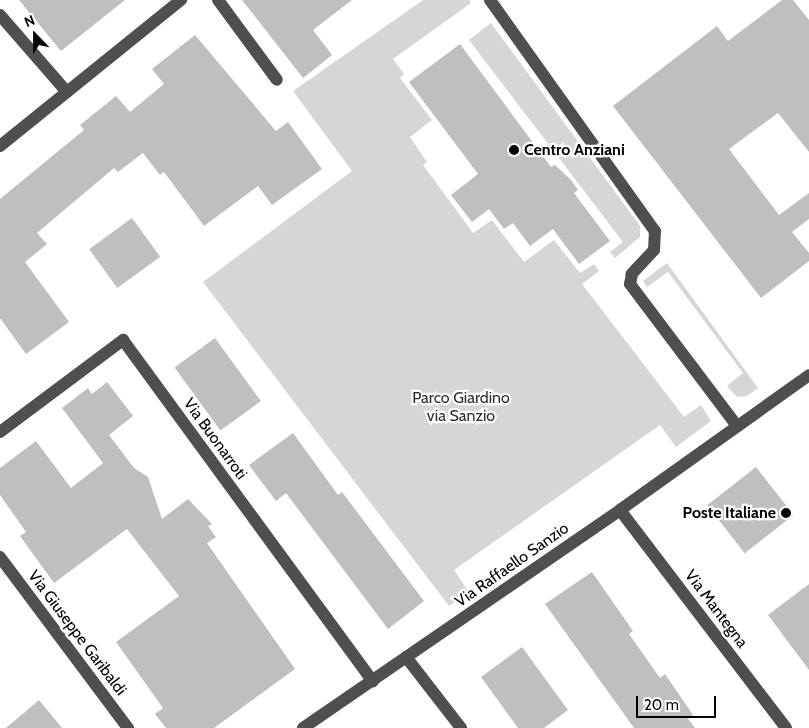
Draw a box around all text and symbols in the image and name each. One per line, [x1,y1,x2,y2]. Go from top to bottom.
north arrow [10,10,60,60]
text: N [21,11,37,31]
place label: Centro Anziani [524,140,625,160]
marker: Centro Anziani [508,144,520,156]
park label: Parco Giardino via Sanzio [412,388,510,426]
street label: Via Buonarroti [179,395,251,483]
place label: Poste Italiane [683,503,776,523]
marker: Poste Italiane [780,507,792,519]
street label: Via Raffaello Sanzio [452,519,572,611]
street label: Via Mantegna [680,566,752,652]
street label: Via Giuseppe Garibaldi [24,567,130,699]
scale bar [639,686,719,718]
text: 20 m [644,696,679,714]

